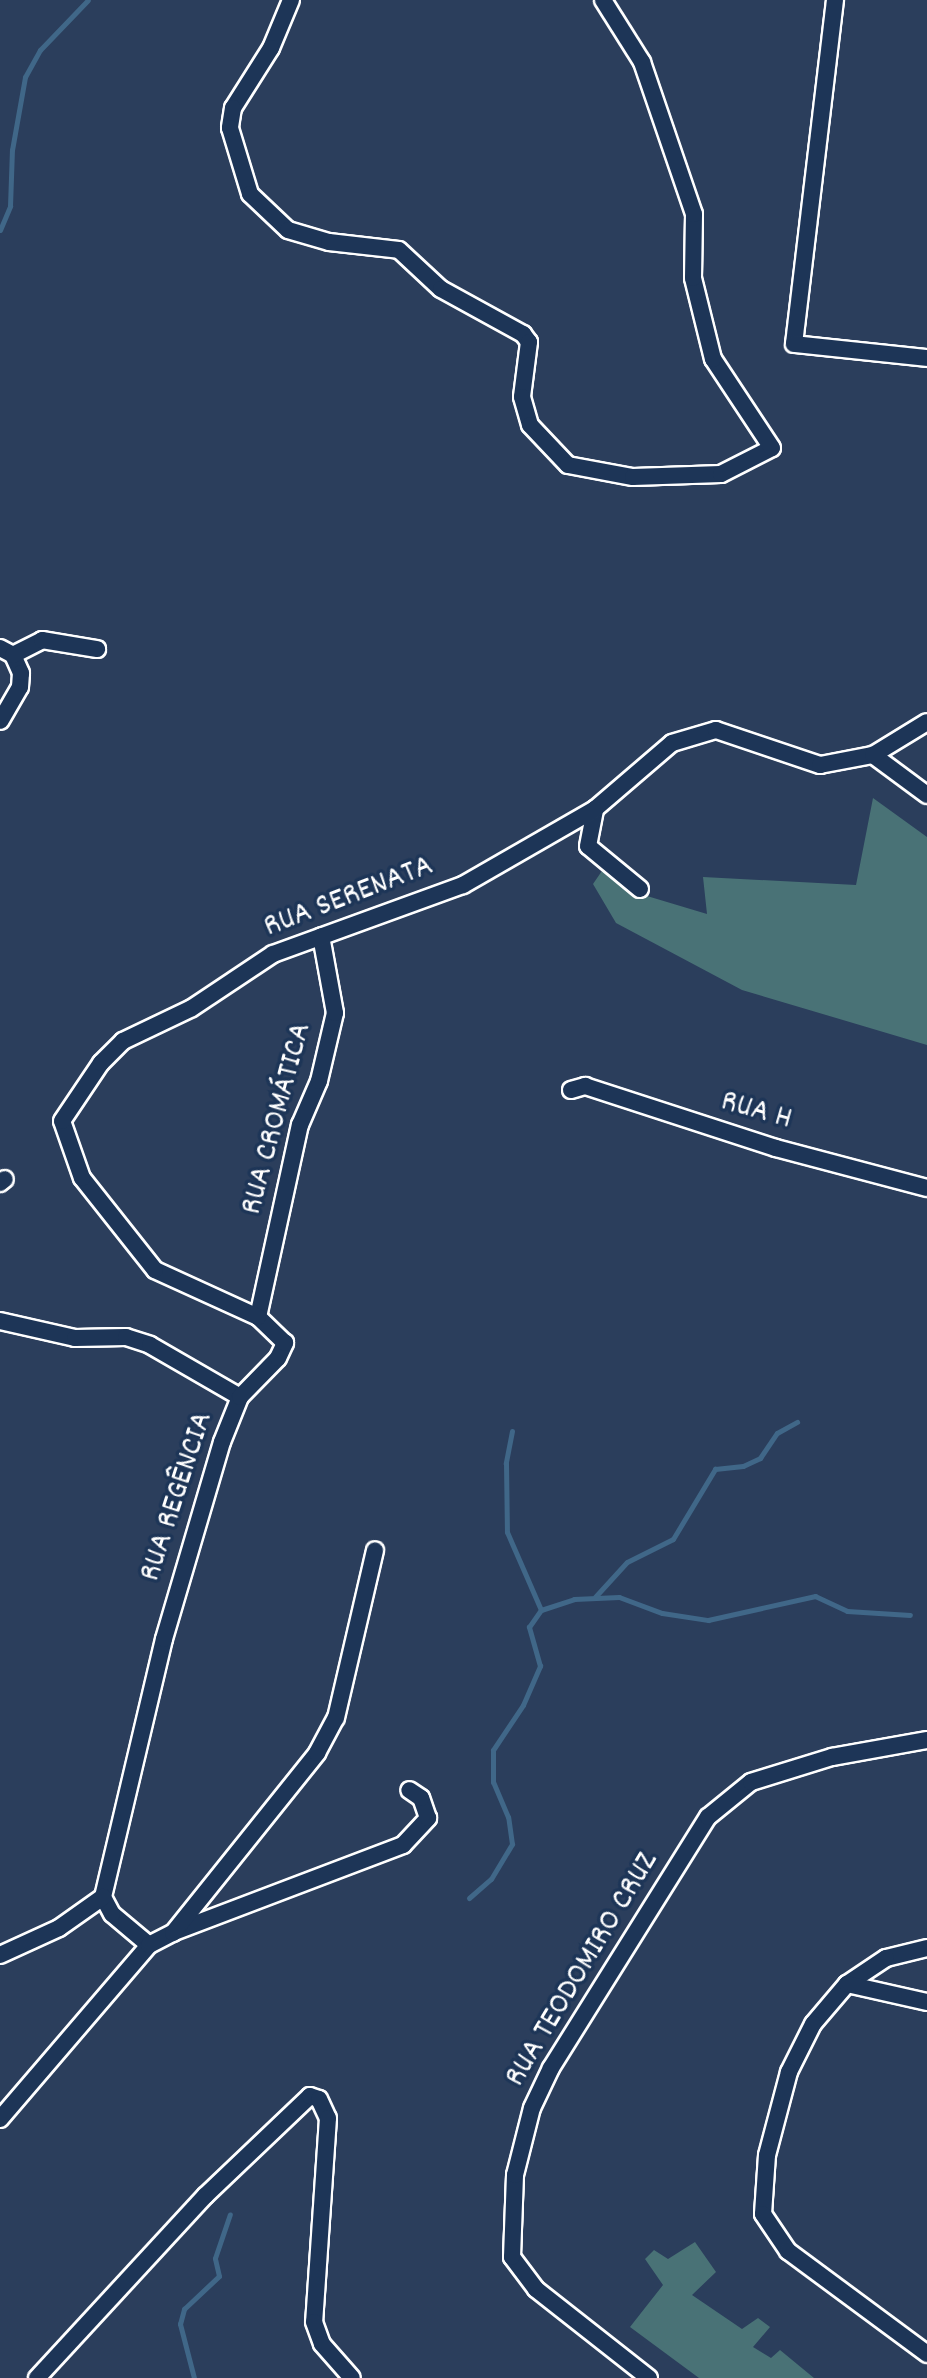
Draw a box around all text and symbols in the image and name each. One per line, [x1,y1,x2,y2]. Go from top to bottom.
street label: RUA SERENATA [259,848,439,948]
street label: RUA CROMÁTICA [234,1019,322,1219]
street label: RUA H [716,1084,796,1140]
street label: RUA REGÊNCIA [133,1408,223,1586]
street label: RUA TEODOMIRO CRUZ [498,1846,668,2094]

